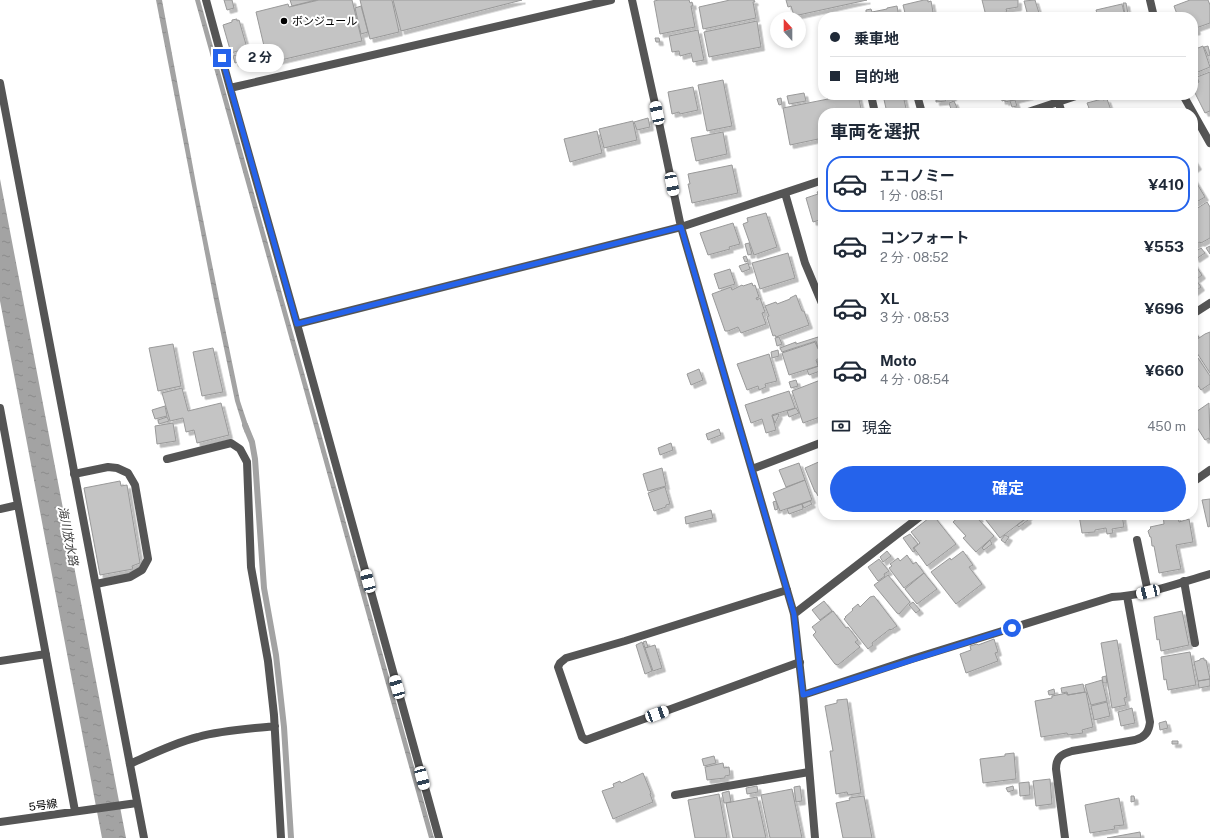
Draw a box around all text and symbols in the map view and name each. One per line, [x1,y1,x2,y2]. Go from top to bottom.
north arrow [770,12,806,48]
map controls [770,12,806,48]
place label: ボンジュール [292,15,357,27]
marker: ボンジュール [279,16,289,26]
text: 乗車地 [854,30,899,47]
callout: 2 分 [236,44,284,72]
route end [213,49,231,67]
text: 2 分 [248,50,272,65]
text: 目的地 [854,68,899,85]
car [649,100,665,126]
text: 車両を選択 [830,121,920,142]
icon: car [832,166,868,202]
text: エコノミー [880,167,955,184]
car [664,171,680,197]
text: ¥410 [1148,176,1184,193]
text: 1 分 · 08:51 [880,188,944,203]
icon: car [832,228,868,264]
text: コンフォート [880,229,970,246]
text: ¥553 [1144,238,1184,255]
text: 2 分 · 08:52 [880,250,948,265]
icon: car [832,290,868,326]
text: XL [880,290,899,307]
text: ¥696 [1145,300,1184,317]
text: 3 分 · 08:53 [880,310,949,325]
icon: car [832,352,868,388]
text: Moto [880,352,917,369]
text: ¥660 [1145,362,1184,379]
text: 4 分 · 08:54 [880,372,949,387]
icon: cash [830,415,852,437]
text: 現金 [862,419,892,436]
text: 450 m [1147,419,1186,434]
button: 確定 [830,466,1186,512]
water label: 海川放水路 [55,505,81,568]
car [359,568,377,594]
car [1135,583,1161,601]
route start [1003,619,1021,637]
car [388,674,406,700]
car [644,704,670,724]
car [413,765,431,791]
street label: 5号線 [28,797,58,813]

